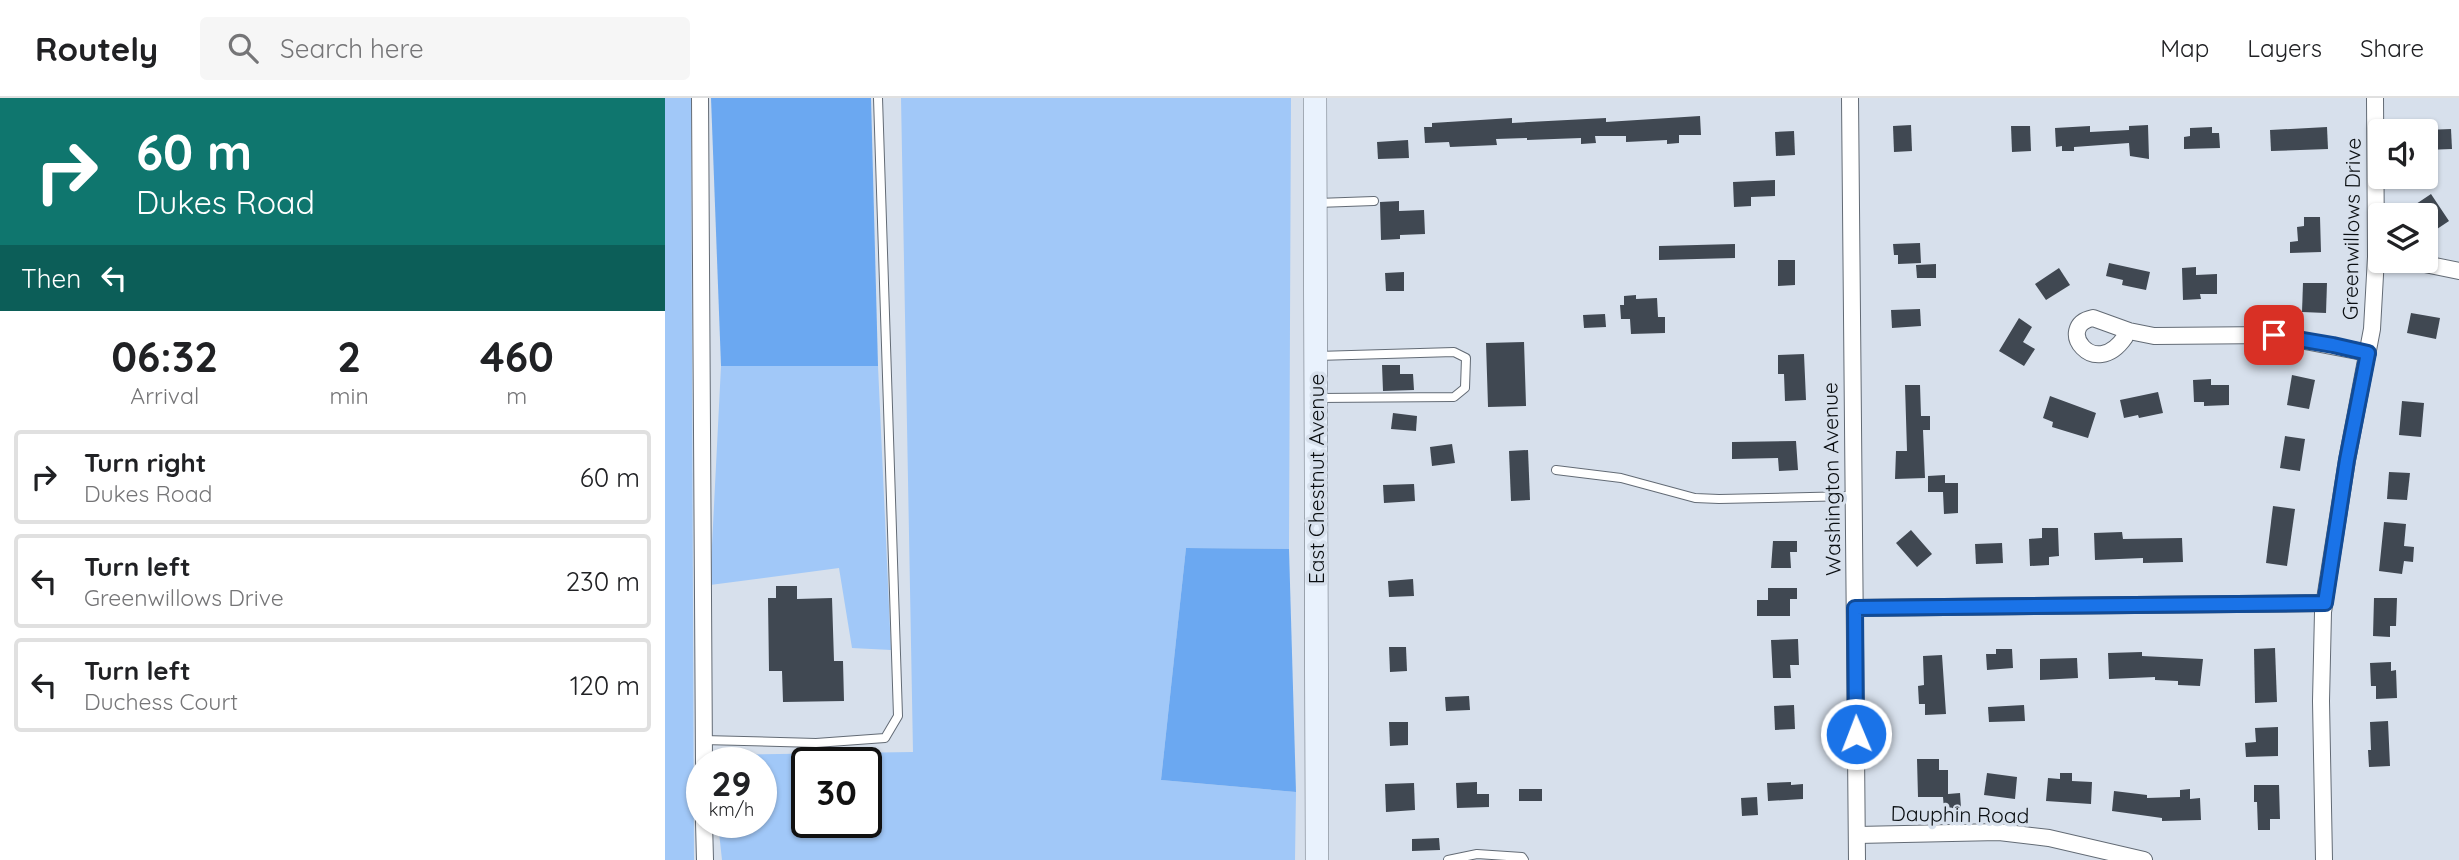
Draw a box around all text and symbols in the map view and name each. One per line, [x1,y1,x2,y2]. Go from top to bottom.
search box [200,17,690,80]
text: Routely [35,28,158,69]
icon: search [224,29,262,67]
text: Search here [280,32,424,65]
text: Map [2160,33,2209,63]
text: Layers [2247,33,2322,63]
text: Share [2360,33,2424,63]
map controls [2368,119,2438,273]
button: sound [2368,119,2438,189]
text: 60 m [136,121,252,182]
icon: right [21,126,112,217]
street label: Greenwillows Drive [2336,138,2366,320]
text: Dukes Road [136,182,315,222]
button: layers [2368,203,2438,273]
icon: left [95,259,133,297]
text: Then [21,262,81,295]
pin [2244,305,2304,365]
icon: arrive [2255,316,2293,354]
text: 06:32 [111,330,218,383]
text: 2 [337,330,361,383]
text: 460 [480,330,554,383]
street label: East Chestnut Avenue [1303,374,1329,584]
text: Arrival [130,381,199,410]
text: min [330,381,369,410]
text: m [506,381,527,410]
street label: Washington Avenue [1816,382,1846,576]
text: Turn right [84,446,206,479]
icon: right [25,458,63,496]
text: 60 m [580,461,640,494]
text: Dukes Road [84,479,213,508]
text: Turn left [84,550,191,583]
icon: left [25,562,63,600]
text: 230 m [566,565,640,598]
text: Greenwillows Drive [84,583,284,612]
text: Turn left [84,654,191,687]
icon: left [25,666,63,704]
text: 120 m [570,669,640,702]
text: Duchess Court [84,687,238,716]
position arrow [1819,697,1893,771]
speed limit sign: 30 [791,747,882,838]
text: 29 [712,761,751,805]
text: km/h [709,798,754,821]
street label: Dauphin Road [1890,800,2030,828]

